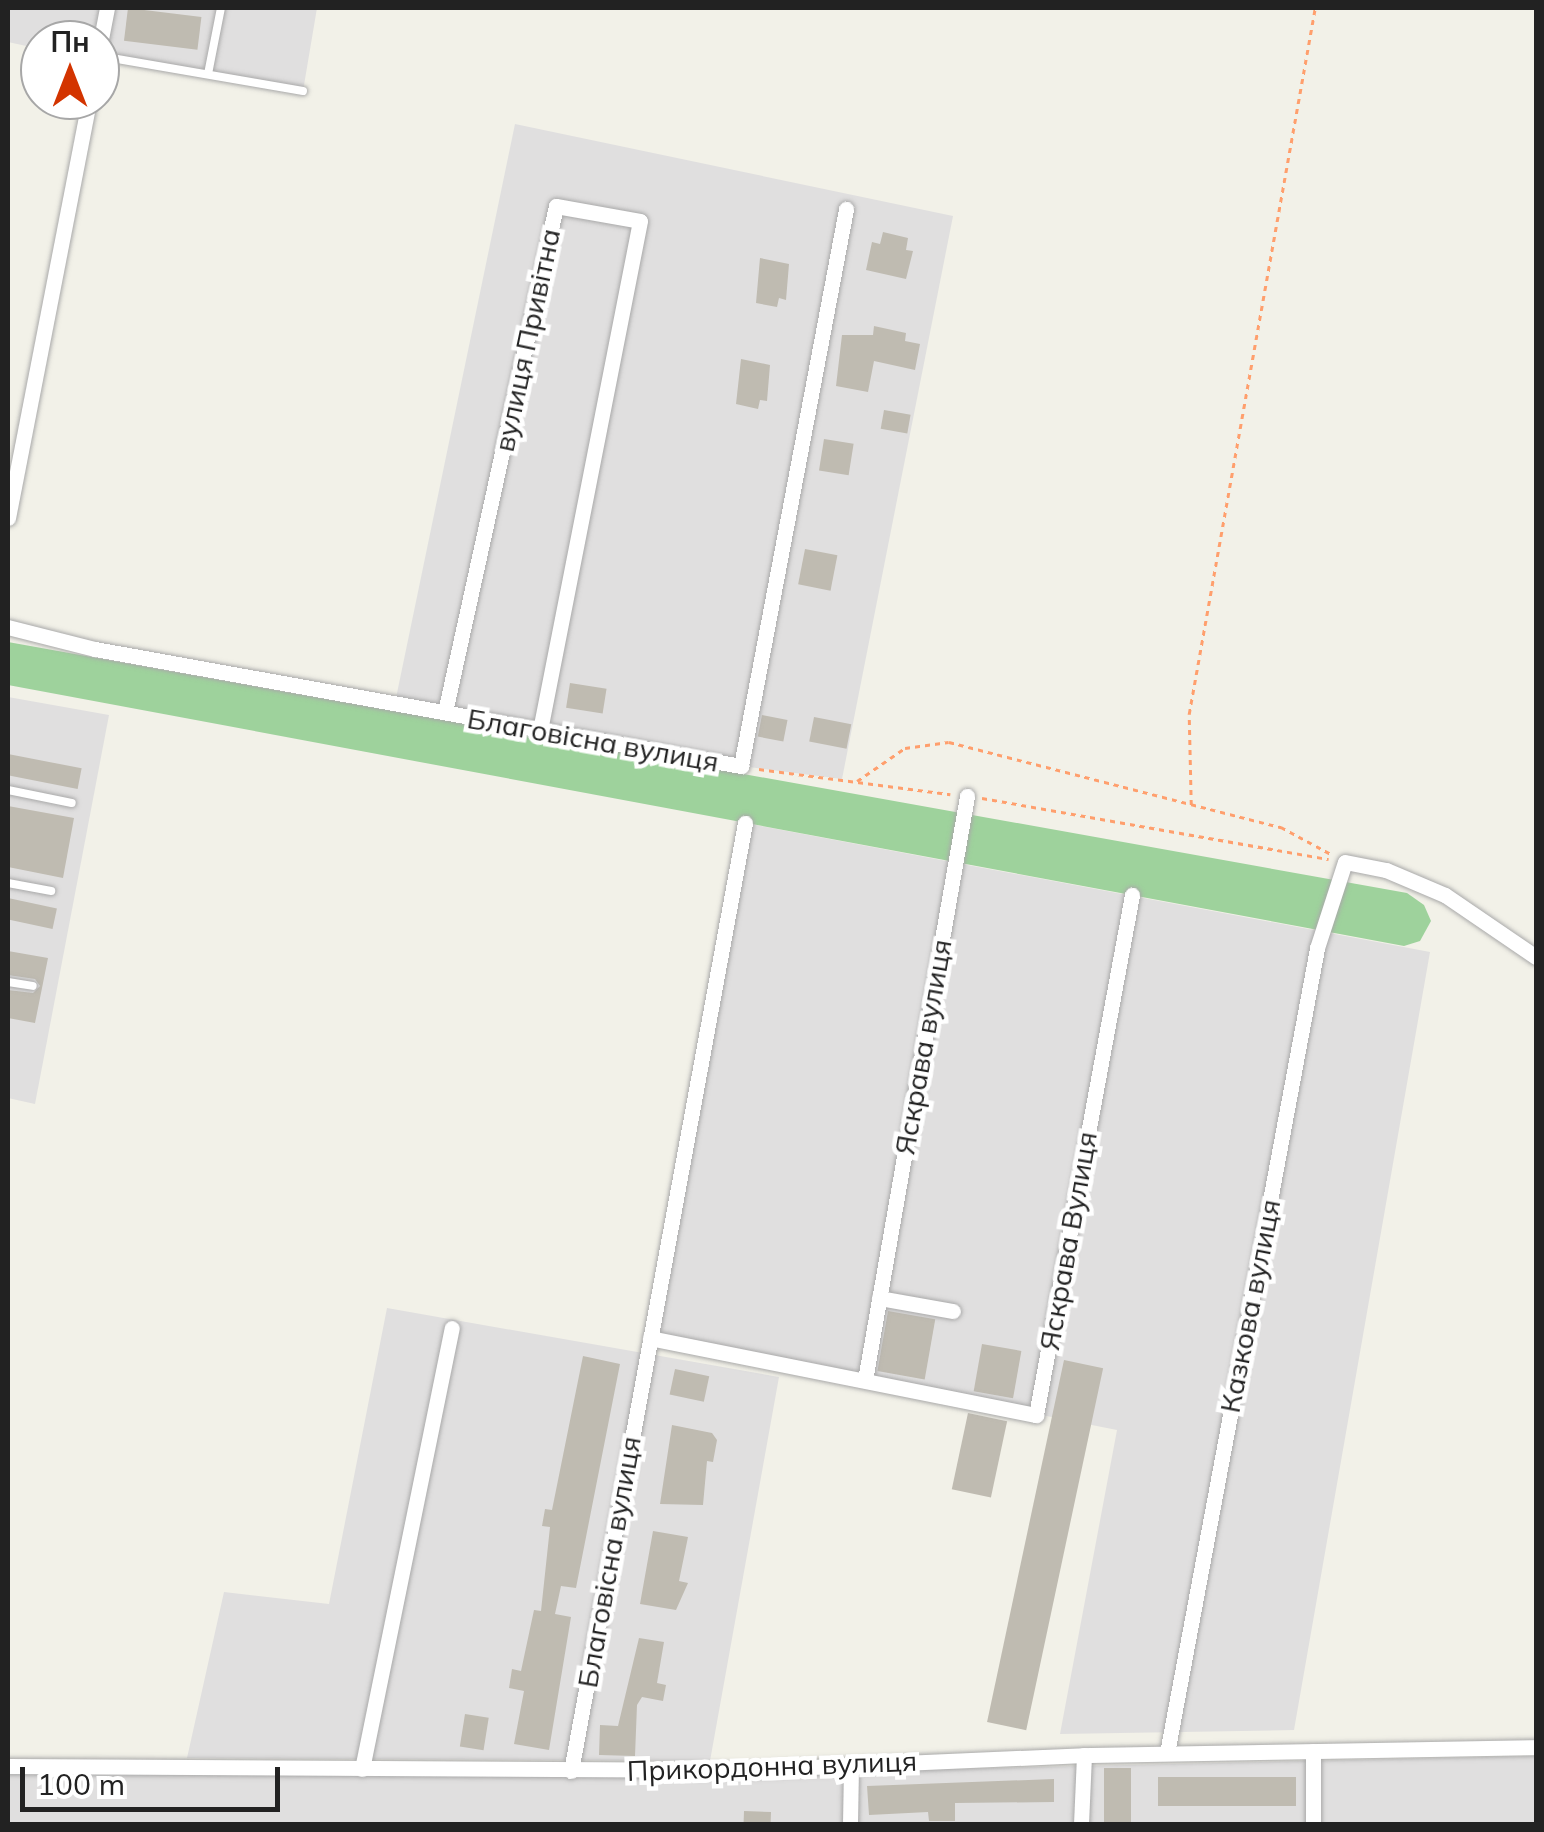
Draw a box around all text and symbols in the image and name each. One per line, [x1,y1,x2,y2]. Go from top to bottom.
north arrow [20,20,120,120]
text: Пн [51,24,89,59]
street label: вулиця Привітна [487,225,567,455]
street label: Благовісна вулиця [465,701,721,779]
street label: Яскрава вулиця [888,937,958,1157]
street label: Яскрава Вулиця [1032,1129,1104,1353]
street label: Казкова вулиця [1213,1197,1287,1415]
street label: Благовісна вулиця [570,1434,648,1690]
street label: Прикордонна вулиця [626,1744,918,1788]
scale bar [25,1747,285,1809]
text: 100 m [37,1765,125,1803]

